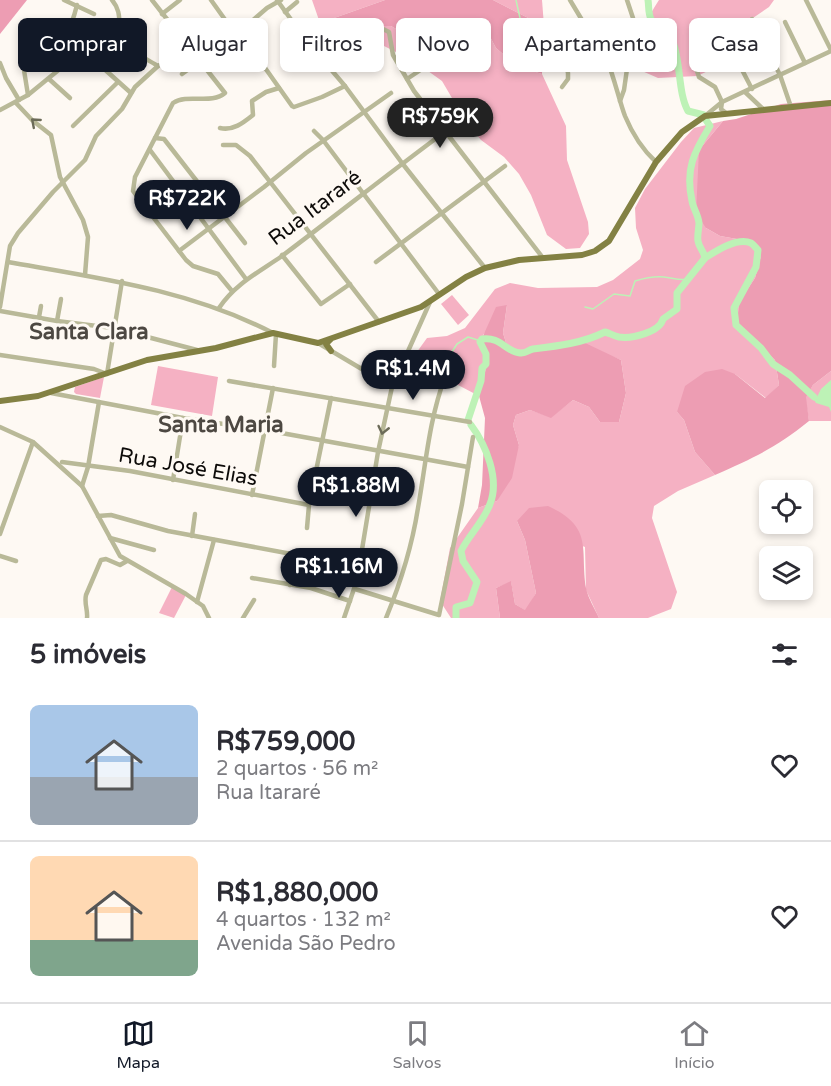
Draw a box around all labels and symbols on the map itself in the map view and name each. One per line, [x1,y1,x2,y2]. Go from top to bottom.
pin: R$759K [391,98,489,149]
one-way arrow [32,118,42,129]
street label: Rua Itararé [264,165,367,251]
pin: R$722K [138,180,236,231]
district label: Santa Clara [29,319,149,345]
pin: R$1.4M [364,350,462,401]
district label: Santa Maria [158,412,284,438]
one-way arrow [377,425,390,435]
street label: Rua José Elias [117,442,259,492]
pin: R$1.88M [301,467,411,518]
pin: R$1.16M [284,548,394,599]

